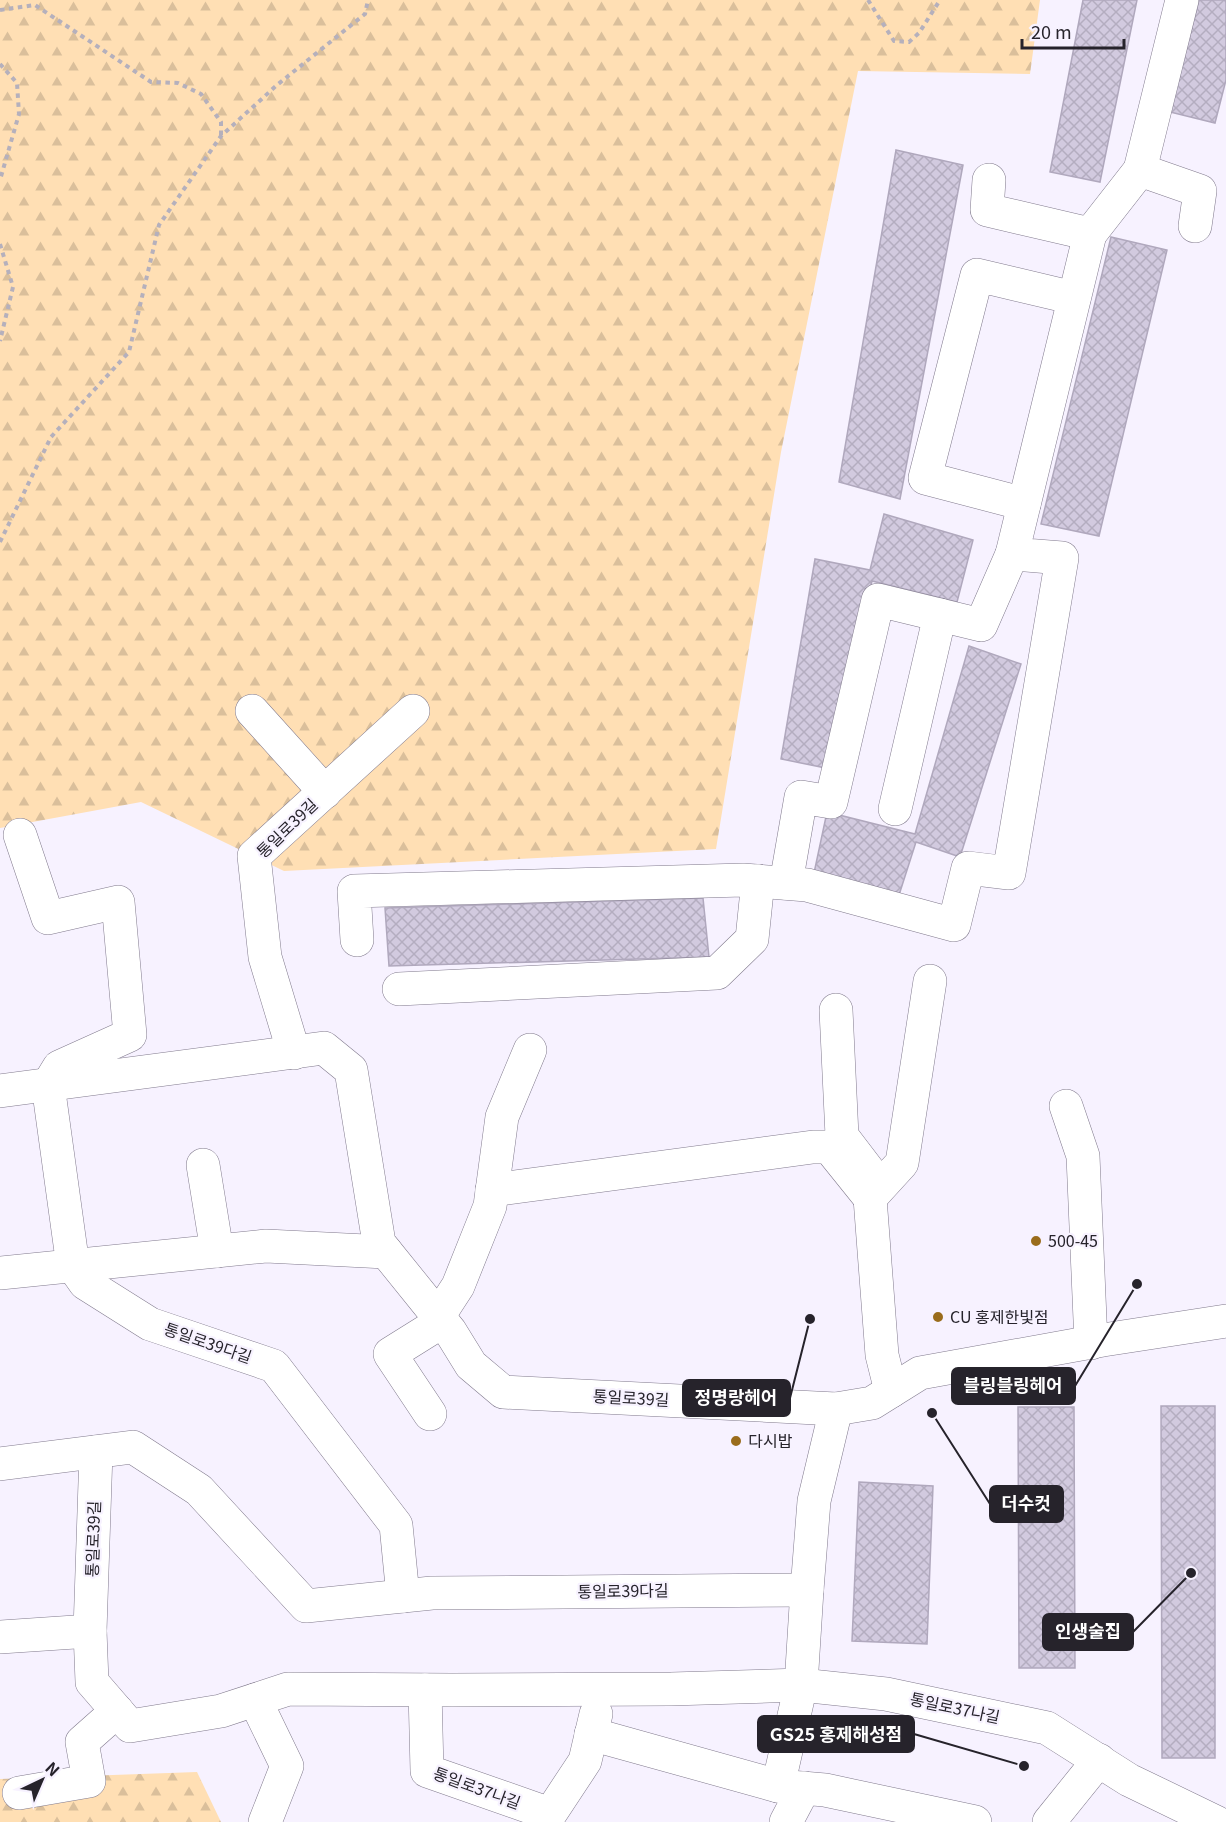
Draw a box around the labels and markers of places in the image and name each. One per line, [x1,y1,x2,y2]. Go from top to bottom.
place label: 500-45 [1048,1228,1098,1252]
marker: 500-45 [1029,1234,1043,1248]
place label: CU 홍제한빛점 [950,1304,1049,1328]
marker: CU 홍제한빛점 [931,1310,945,1324]
callout: 블링블링헤어 [952,1368,1075,1404]
callout: 정명랑헤어 [683,1380,790,1416]
place label: 다시밥 [748,1428,792,1452]
marker: 다시밥 [729,1434,743,1448]
callout: 더수컷 [990,1486,1063,1522]
callout: 인생술집 [1043,1614,1133,1650]
callout: GS25 홍제해성점 [758,1716,914,1752]

